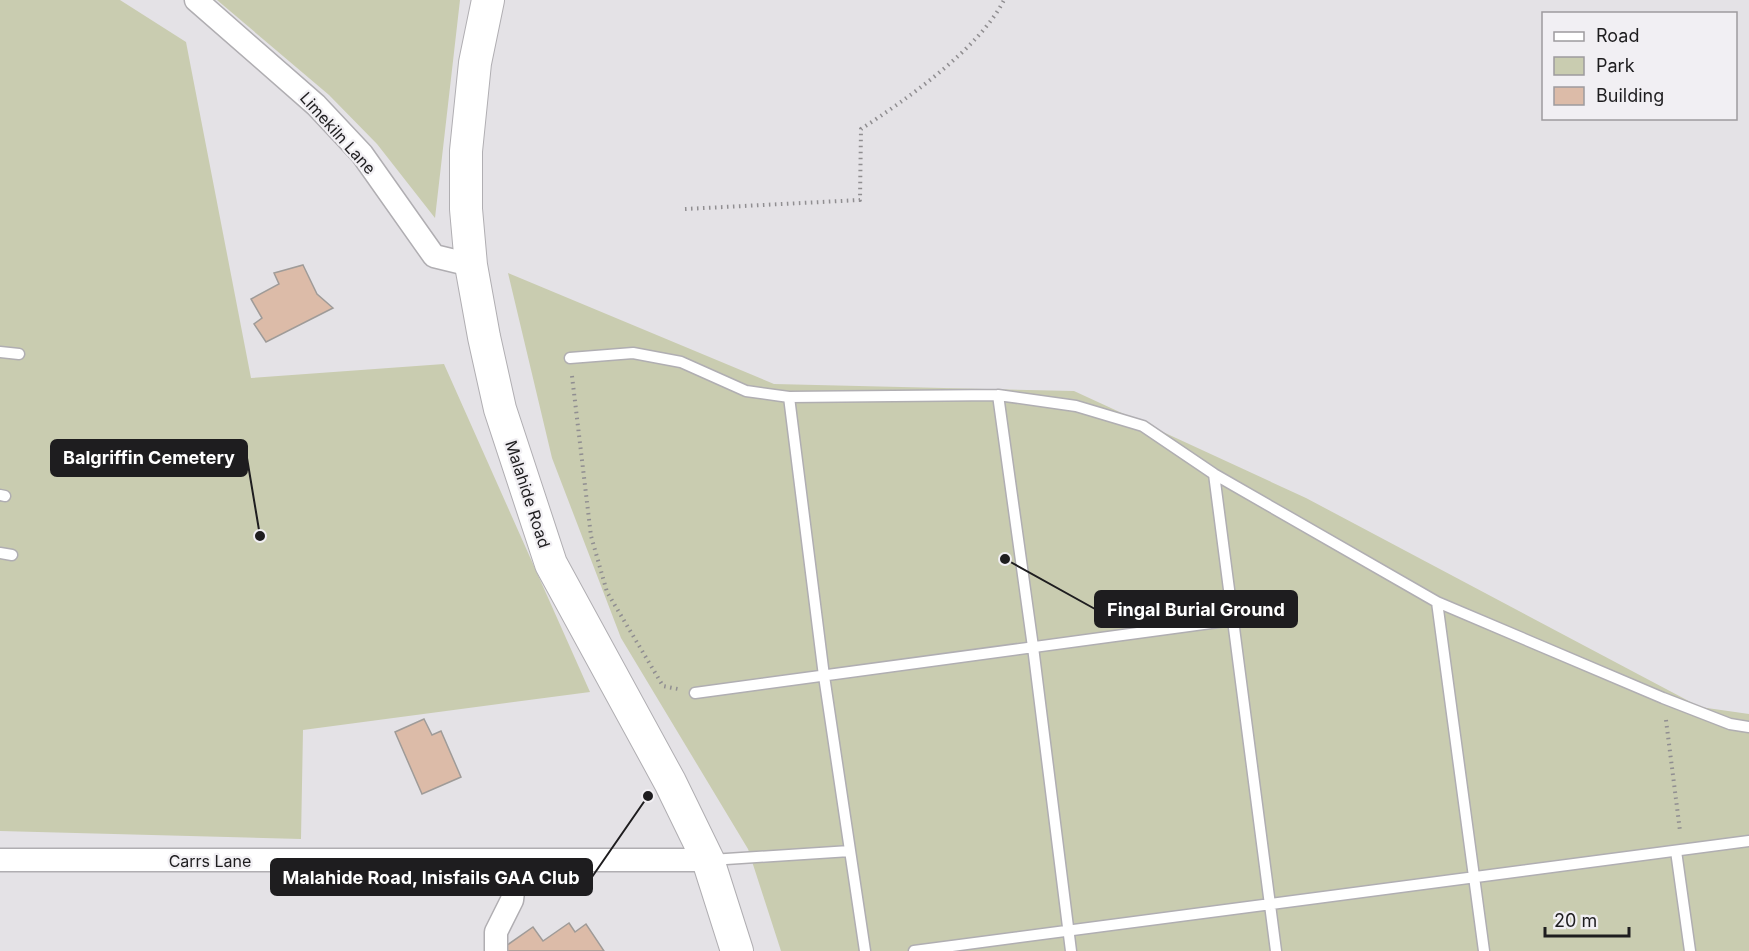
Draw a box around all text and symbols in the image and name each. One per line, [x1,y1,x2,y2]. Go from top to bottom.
legend [1542,12,1737,120]
text: Road [1596,25,1639,46]
text: Park [1596,55,1635,76]
text: Building [1596,85,1664,106]
street label: Limekiln Lane [296,88,380,178]
street label: Malahide Road [501,438,555,550]
callout: Balgriffin Cemetery [51,440,247,476]
text: Balgriffin Cemetery [63,447,235,468]
callout: Fingal Burial Ground [1095,591,1297,627]
text: Fingal Burial Ground [1107,599,1285,620]
street label: Carrs Lane [169,851,251,871]
callout: Malahide Road, Inisfails GAA Club [271,859,592,895]
text: Malahide Road, Inisfails GAA Club [283,867,579,888]
scale bar [1545,900,1629,938]
text: 20 m [1554,910,1597,931]

